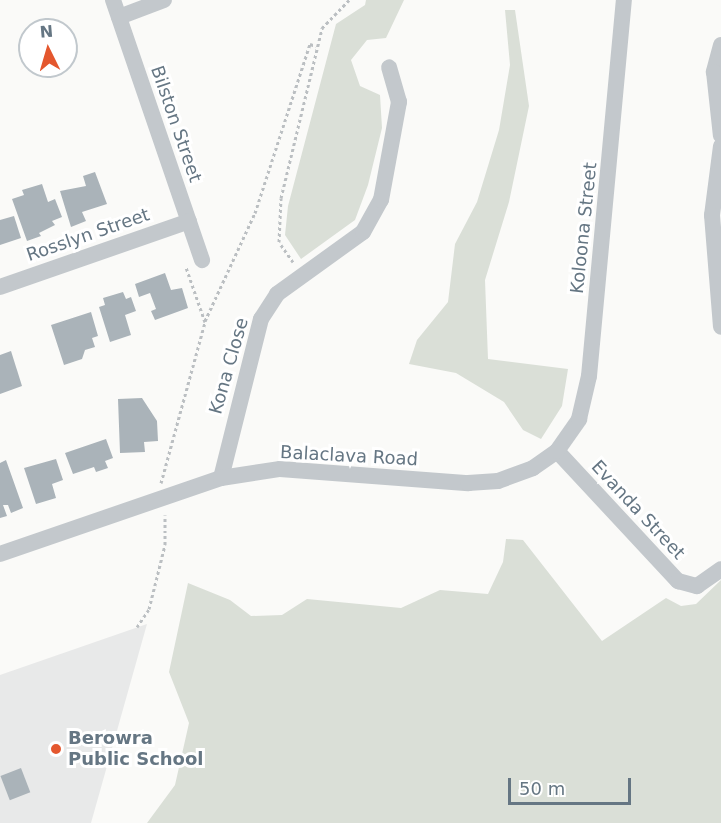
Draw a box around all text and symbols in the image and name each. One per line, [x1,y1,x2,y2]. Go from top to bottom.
north arrow [18,18,78,78]
text: N [39,22,54,42]
street label: Bilston Street [146,63,206,185]
street label: Koloona Street [566,161,602,295]
street label: Rosslyn Street [24,204,152,266]
street label: Kona Close [205,315,253,417]
street label: Balaclava Road [280,442,418,470]
street label: Evanda Street [587,456,689,564]
place label: Berowra Public School [68,728,204,771]
marker: Berowra Public School [49,742,63,756]
scale bar [511,766,634,804]
text: 50 m [519,778,565,799]

